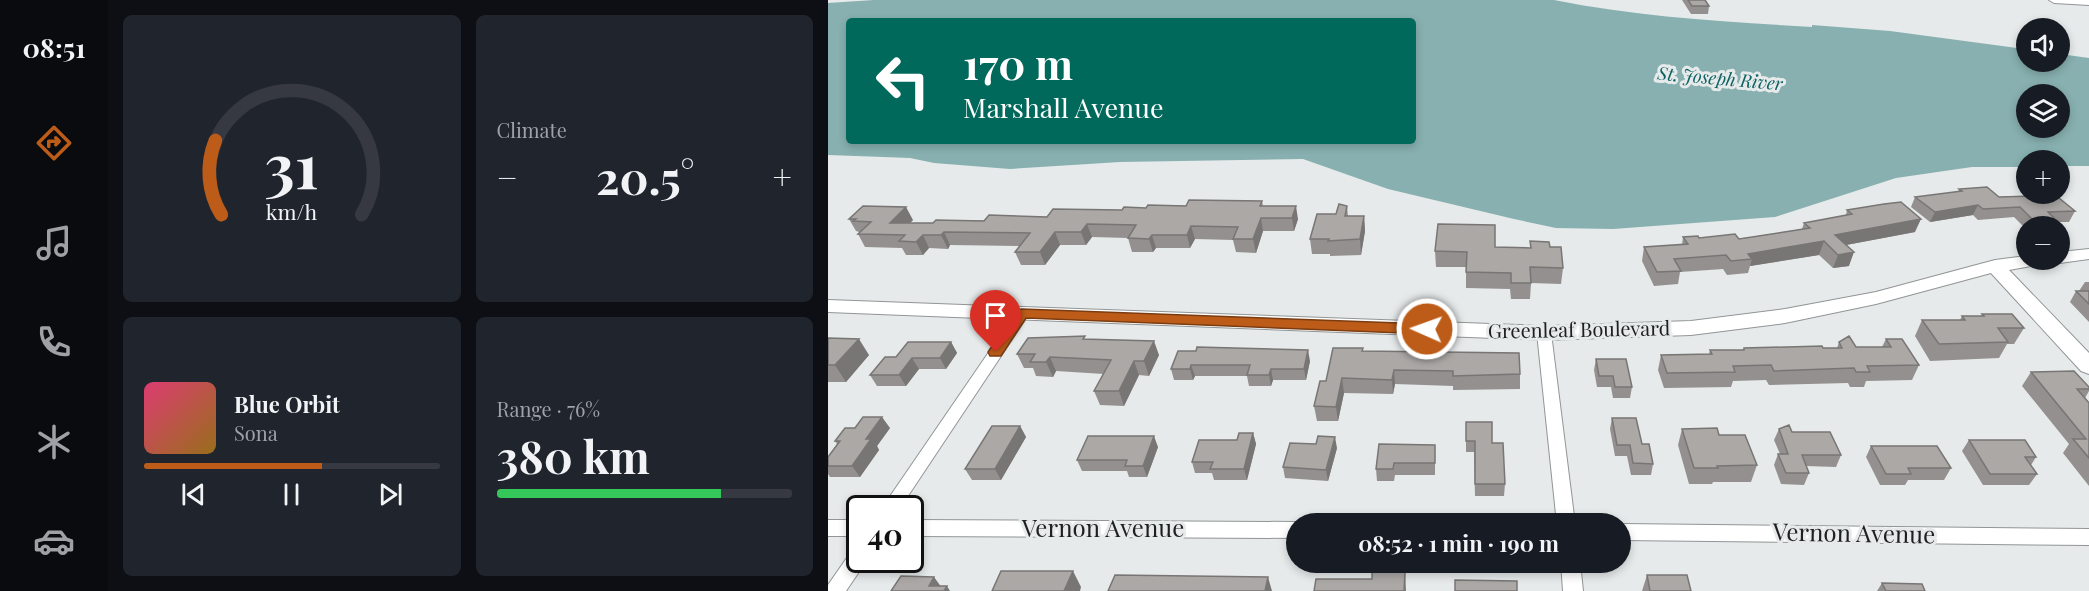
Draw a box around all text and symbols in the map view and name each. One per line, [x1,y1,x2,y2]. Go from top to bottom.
map controls [2016,18,2070,270]
button: sound [2016,18,2070,72]
text: 08:51 [22,29,86,65]
text: 170 m [963,35,1073,91]
icon: left [864,42,942,120]
water label: St. Joseph River [1656,60,1785,96]
button: layers [2016,84,2070,138]
text: Marshall Avenue [963,89,1164,125]
text: Climate [497,116,567,143]
text: 31 [265,121,319,205]
icon: directions [33,122,75,164]
text: 20.5° [596,146,695,206]
button: + [2016,150,2070,204]
text: − [497,154,518,198]
text: + [773,154,792,198]
text: km/h [266,198,318,226]
button: − [2016,216,2070,270]
icon: music [33,222,75,264]
pin [970,290,1021,352]
position arrow [1395,297,1459,361]
icon: arrive [979,299,1012,332]
street label: Greenleaf Boulevard [1488,313,1671,344]
icon: phone [33,321,75,363]
text: Blue Orbit [234,389,340,419]
text: Range · 76% [497,395,600,422]
text: Sona [234,419,278,446]
icon: climate [33,421,75,463]
text: 380 km [497,425,650,485]
icon: previous [177,478,210,511]
icon: pause [275,478,308,511]
icon: next [374,478,407,511]
speed limit sign: 40 [846,495,924,573]
street label: Vernon Avenue [1021,511,1184,543]
street label: Vernon Avenue [1771,515,1936,549]
icon: car [33,520,75,562]
text: 08:52 · 1 min · 190 m [1358,528,1559,558]

